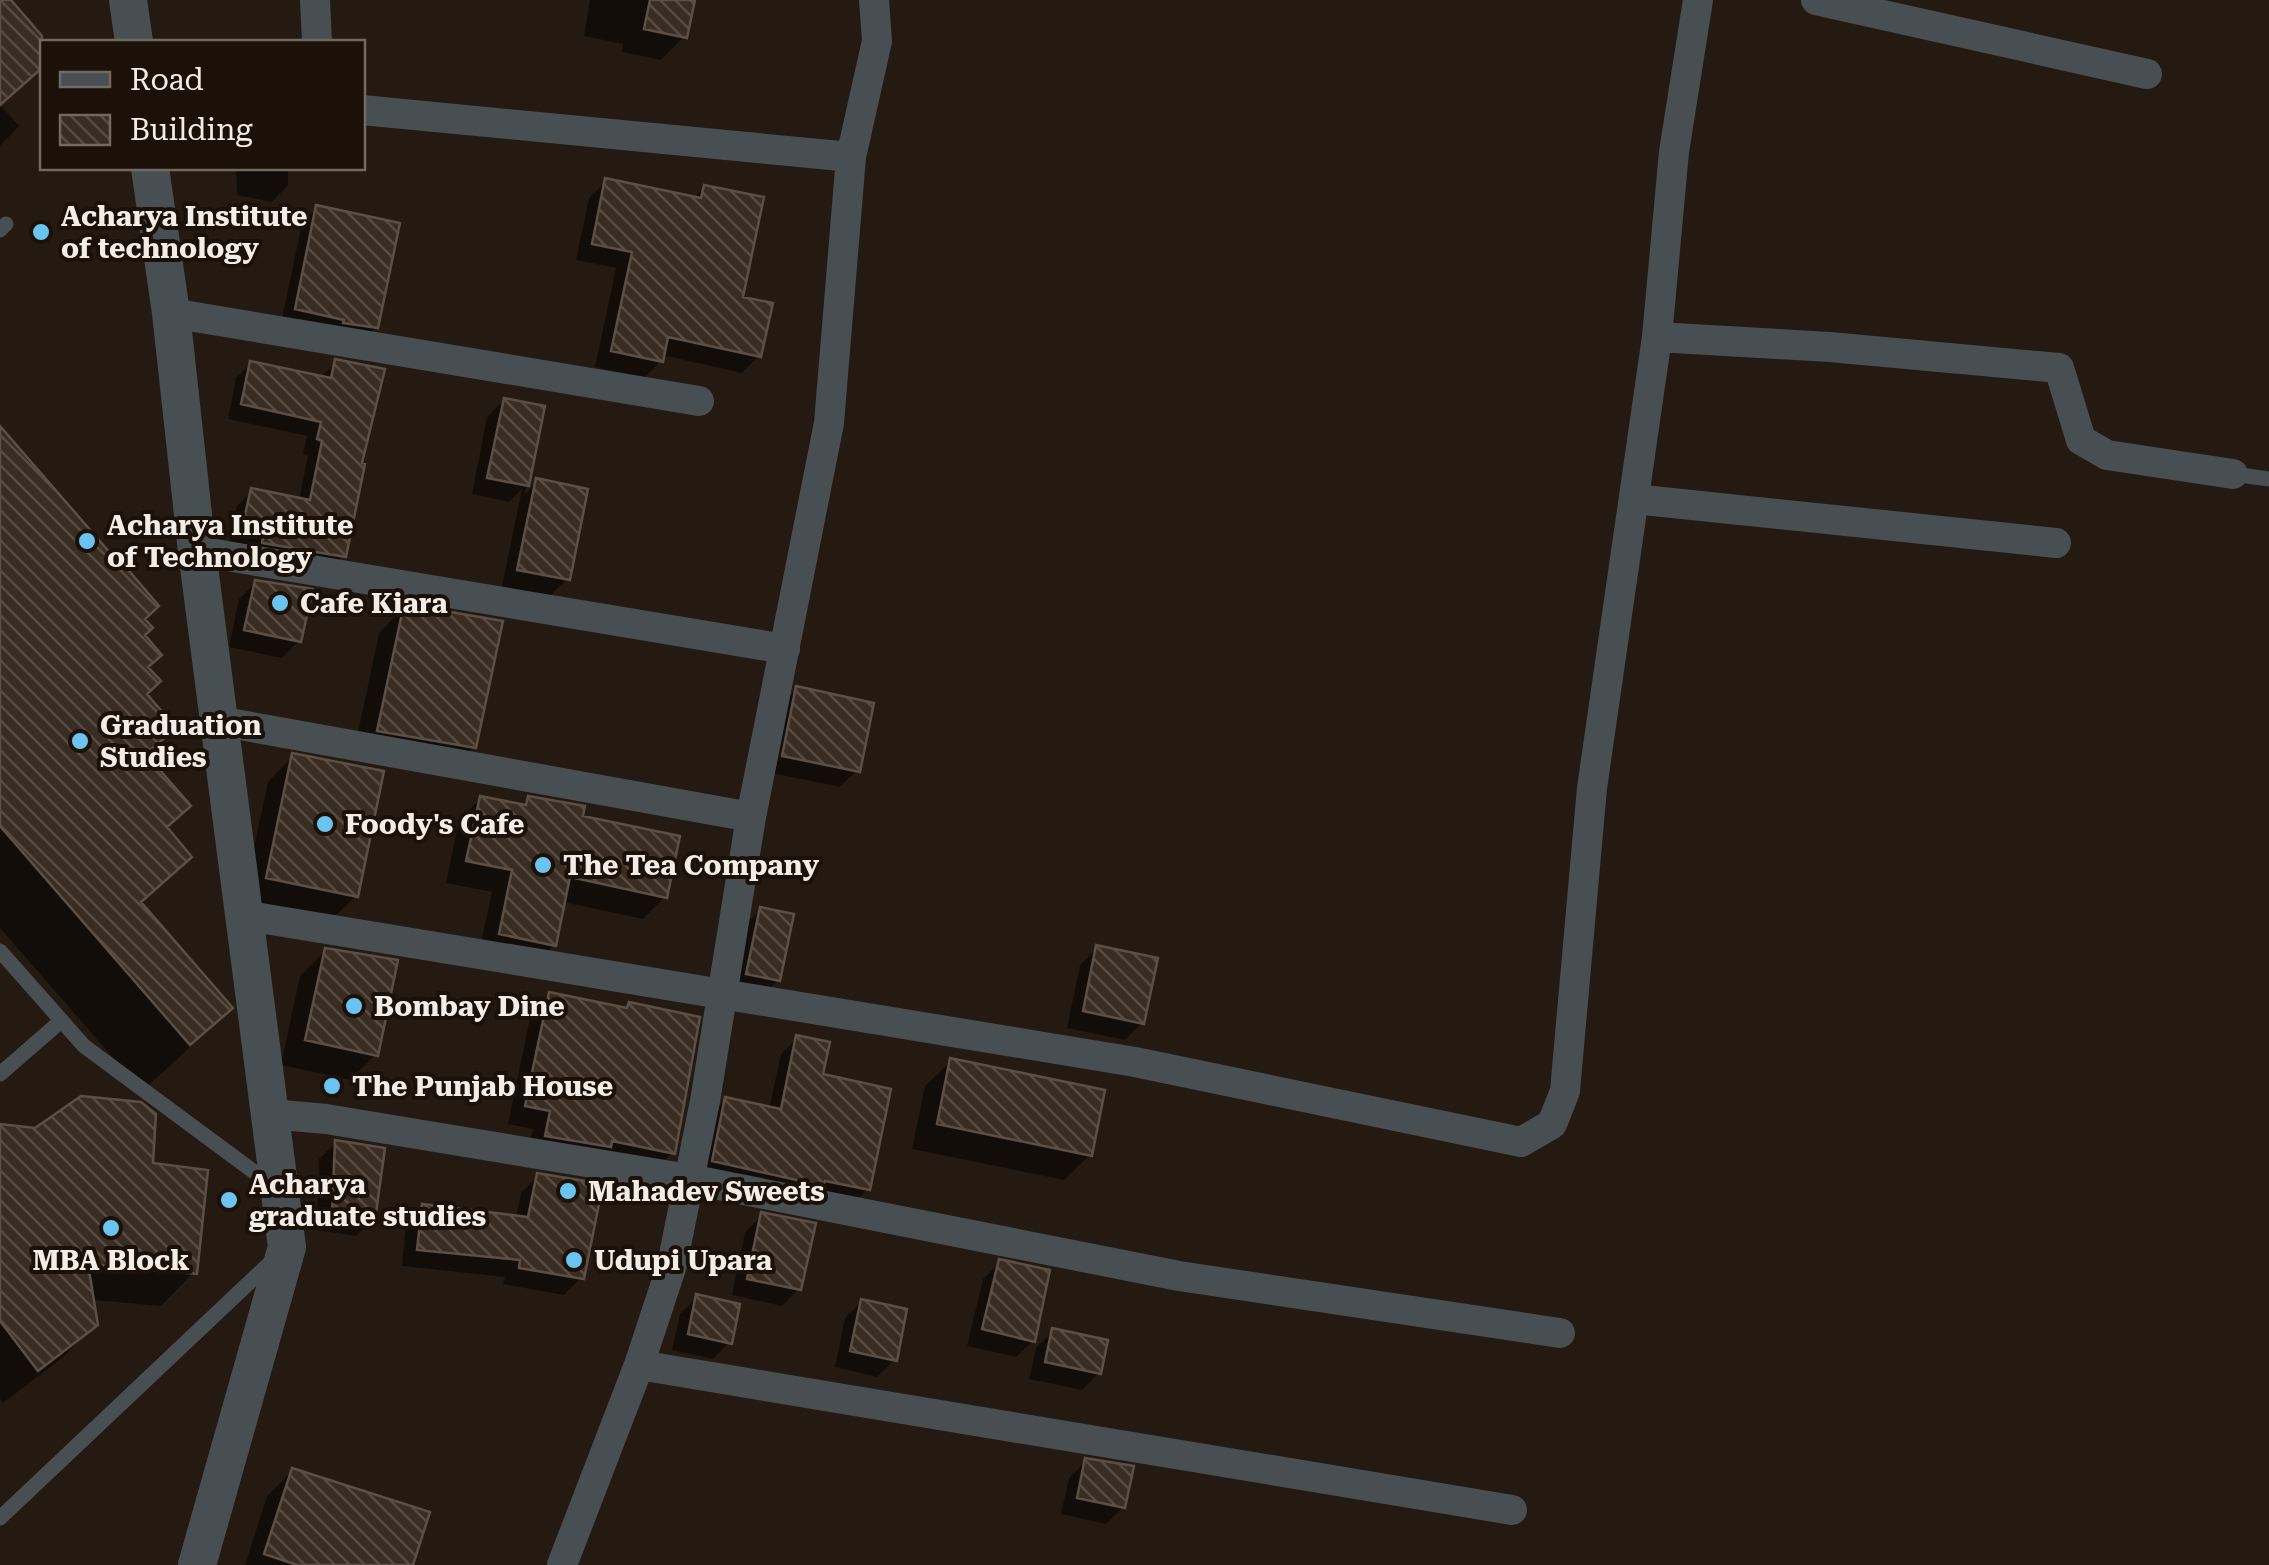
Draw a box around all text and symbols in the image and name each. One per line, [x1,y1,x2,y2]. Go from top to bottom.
legend [40,40,365,170]
text: Road [130,62,204,97]
text: Building [130,112,253,147]
place label: Acharya Institute of technology [61,200,307,265]
marker: Acharya Institute of technology [30,221,52,243]
place label: Acharya Institute of Technology [107,509,353,574]
marker: Acharya Institute of Technology [76,530,98,552]
place label: Cafe Kiara [300,587,448,620]
marker: Cafe Kiara [269,592,291,614]
place label: Graduation Studies [100,709,262,774]
marker: Graduation Studies [69,730,91,752]
place label: Foody's Cafe [345,808,524,841]
marker: Foody's Cafe [314,813,336,835]
place label: The Tea Company [563,849,819,882]
marker: The Tea Company [532,854,554,876]
place label: Bombay Dine [374,990,565,1023]
marker: Bombay Dine [343,995,365,1017]
place label: The Punjab House [352,1070,613,1103]
marker: The Punjab House [321,1075,343,1097]
place label: Acharya graduate studies [248,1168,486,1233]
place label: Mahadev Sweets [588,1175,825,1208]
marker: Mahadev Sweets [557,1180,579,1202]
marker: Acharya graduate studies [218,1189,240,1211]
marker: MBA Block [100,1217,122,1239]
place label: MBA Block [32,1244,190,1277]
place label: Udupi Upara [594,1244,773,1277]
marker: Udupi Upara [563,1249,585,1271]

